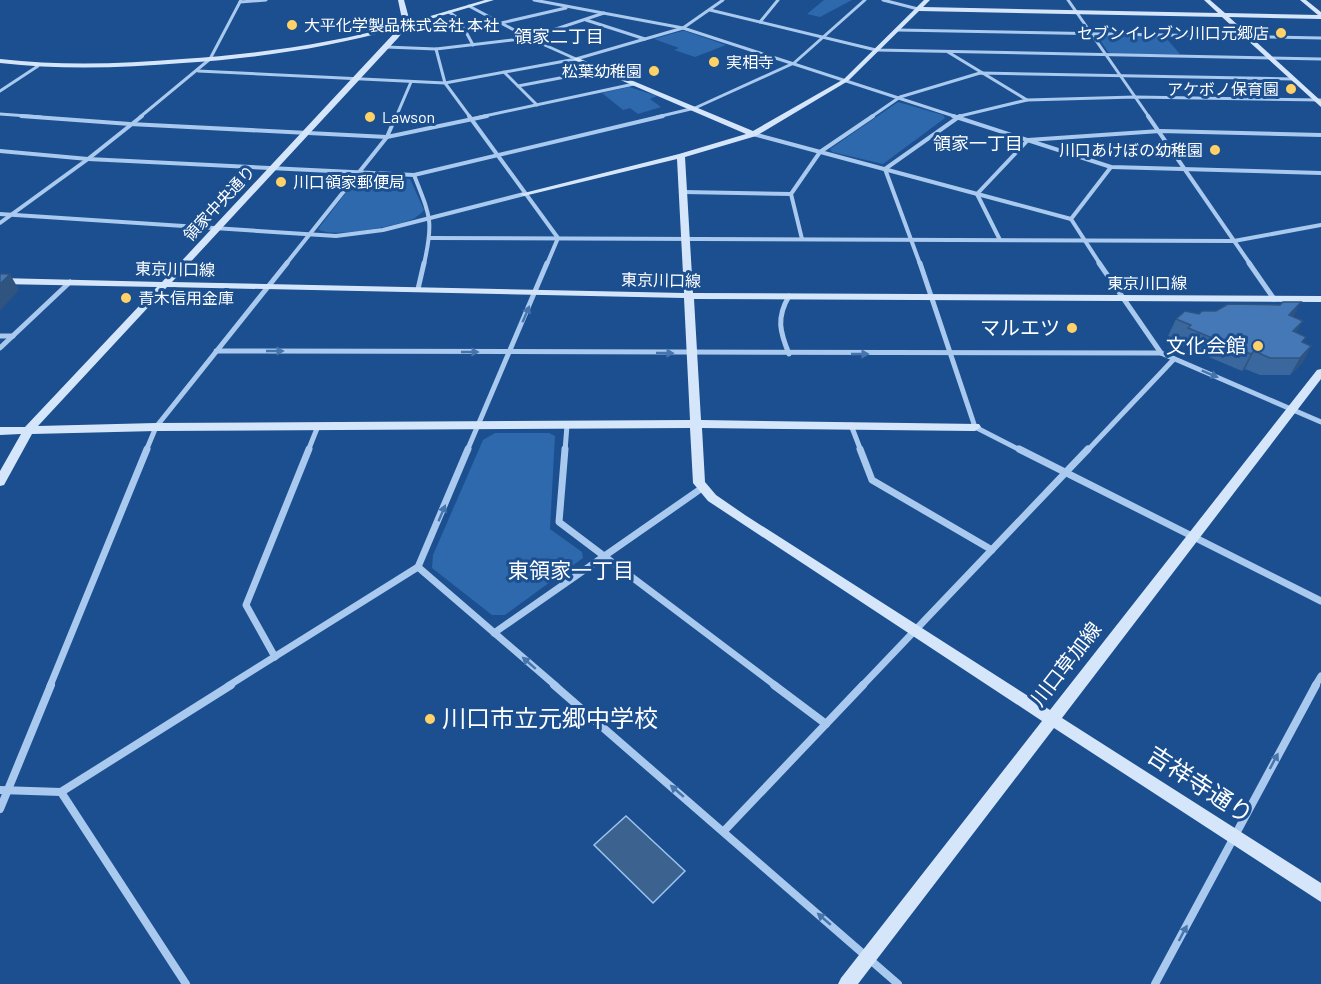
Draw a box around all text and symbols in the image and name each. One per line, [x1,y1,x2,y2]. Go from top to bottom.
place label: 大平化学製品株式会社 本社 [304,15,499,34]
marker: 大平化学製品株式会社 本社 [285,18,299,32]
place label: セブンイレブン川口元郷店 [1077,23,1269,42]
district label: 領家二丁目 [514,25,604,47]
marker: セブンイレブン川口元郷店 [1274,26,1288,40]
place label: 実相寺 [726,52,774,71]
marker: 実相寺 [707,55,721,69]
place label: 松葉幼稚園 [562,61,642,80]
marker: 松葉幼稚園 [647,64,661,78]
place label: アケボノ保育園 [1167,79,1279,98]
marker: アケボノ保育園 [1284,82,1298,96]
place label: Lawson [382,107,435,126]
marker: Lawson [363,110,377,124]
district label: 領家一丁目 [933,132,1023,154]
place label: 川口あけぼの幼稚園 [1059,140,1203,159]
marker: 川口あけぼの幼稚園 [1208,143,1222,157]
street label: 領家中央通り [179,161,258,244]
place label: 川口領家郵便局 [293,172,405,191]
marker: 川口領家郵便局 [274,175,288,189]
street label: 東京川口線 [135,258,215,279]
street label: 東京川口線 [621,269,701,290]
street label: 東京川口線 [1107,273,1187,292]
place label: 青木信用金庫 [138,288,234,307]
marker: 青木信用金庫 [119,291,133,305]
one-way arrow [521,305,531,323]
place label: マルエツ [980,315,1060,339]
marker: マルエツ [1065,321,1079,335]
place label: 文化会館 [1166,333,1246,357]
marker: 文化会館 [1251,339,1265,353]
one-way arrow [265,346,284,356]
one-way arrow [460,347,479,357]
one-way arrow [655,349,674,358]
one-way arrow [850,349,869,359]
one-way arrow [1201,369,1219,379]
one-way arrow [437,505,446,522]
district label: 東領家一丁目 [508,557,634,582]
street label: 川口草加線 [1025,617,1105,710]
one-way arrow [522,657,537,670]
place label: 川口市立元郷中学校 [442,703,658,732]
marker: 川口市立元郷中学校 [423,712,437,726]
street label: 吉祥寺通り [1143,739,1259,829]
one-way arrow [1269,752,1279,769]
one-way arrow [670,785,685,798]
one-way arrow [817,913,832,926]
one-way arrow [1178,924,1188,941]

